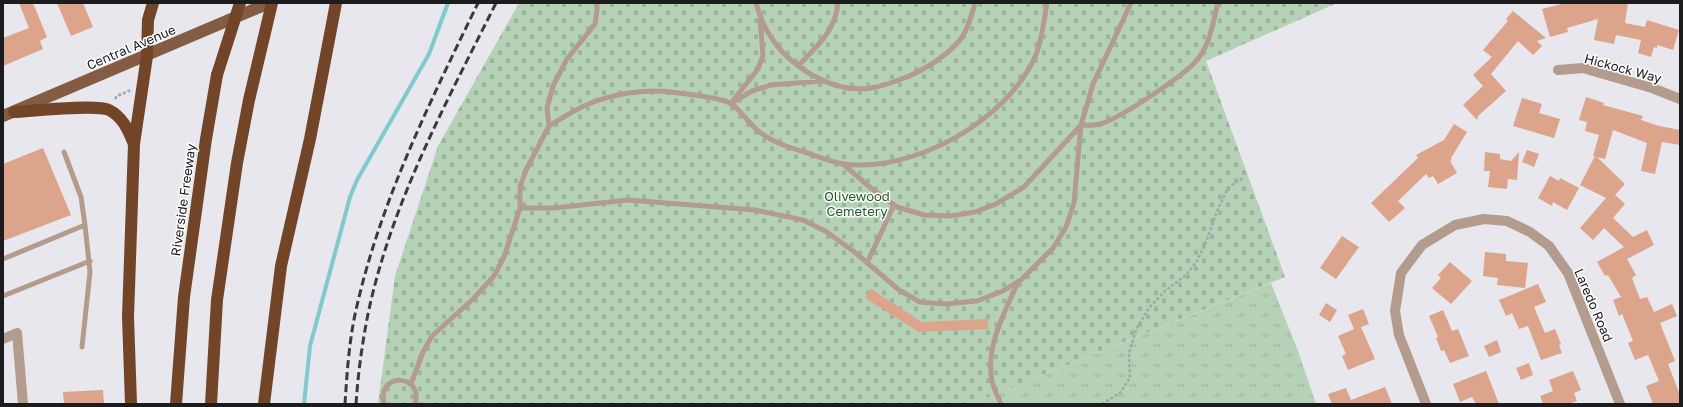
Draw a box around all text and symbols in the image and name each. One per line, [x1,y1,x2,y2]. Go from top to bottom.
street label: Central Avenue [84,21,178,73]
street label: Hickock Way [1583,50,1664,86]
street label: Riverside Freeway [167,142,199,257]
park label: Olivewood Cemetery [824,188,890,219]
street label: Laredo Road [1571,266,1617,344]

